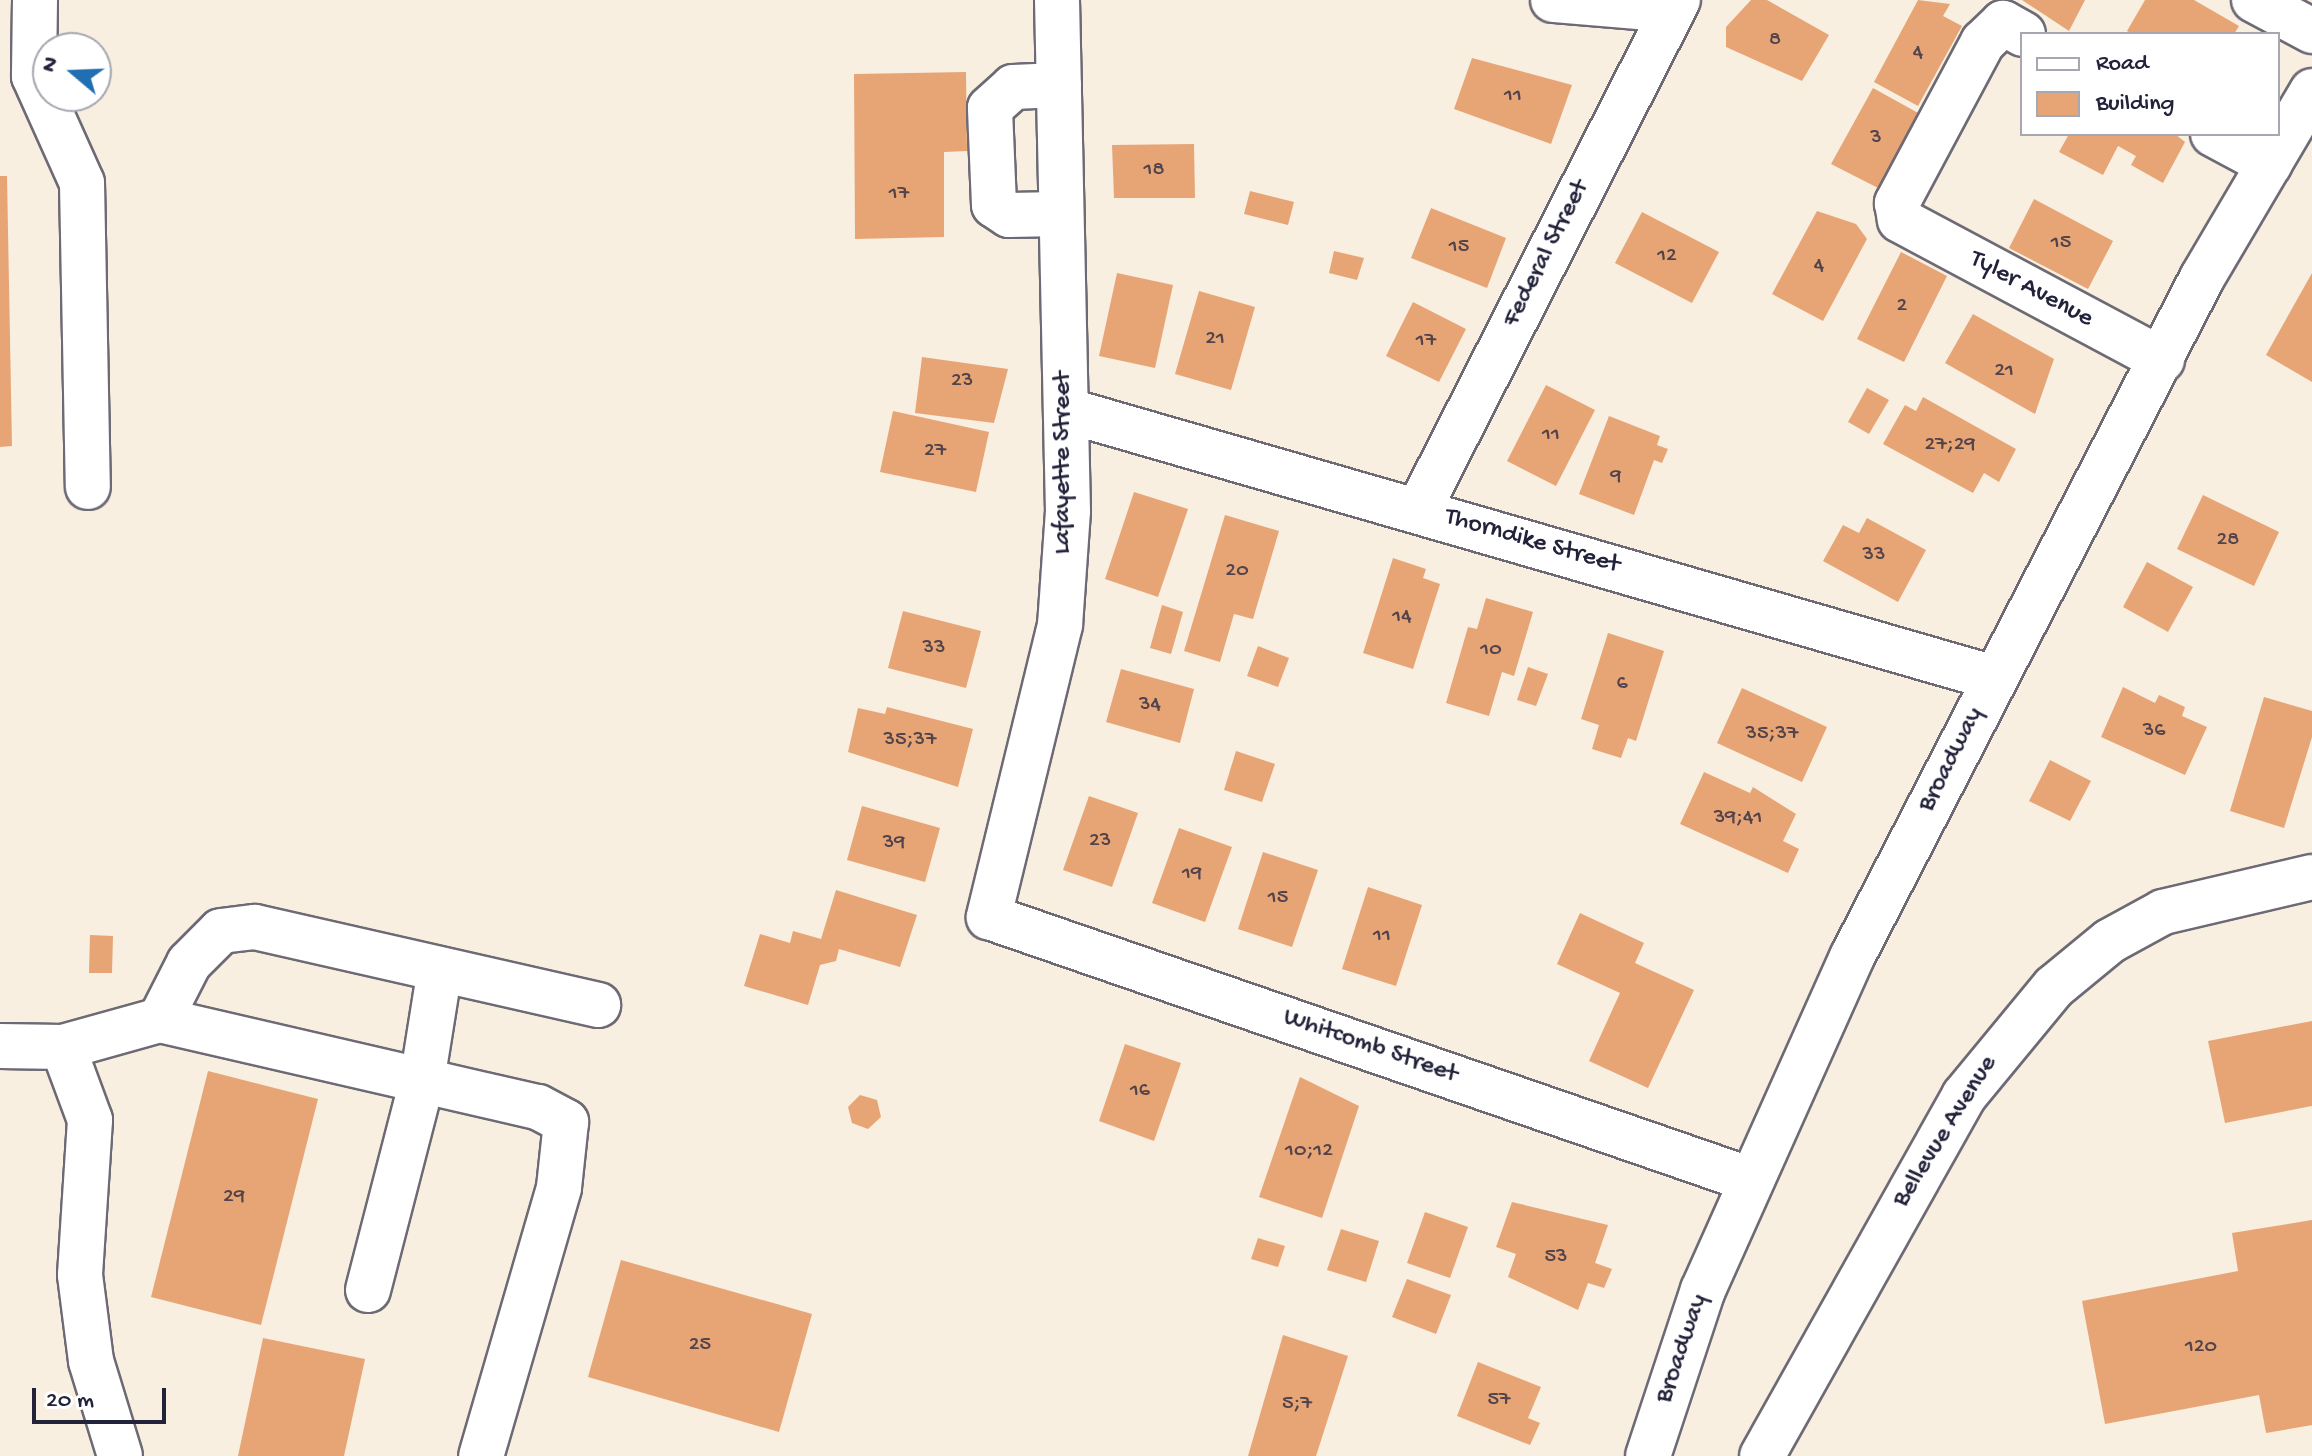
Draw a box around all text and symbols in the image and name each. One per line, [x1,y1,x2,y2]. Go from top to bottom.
house number: 8 [1769,28,1781,54]
north arrow [32,32,112,112]
legend [2020,32,2280,136]
house number: 4 [1913,41,1923,67]
text: Road [2096,50,2148,79]
text: N [37,54,66,76]
house number: 11 [1504,84,1522,110]
text: Building [2096,90,2174,119]
house number: 3 [1870,126,1882,152]
house number: 18 [1144,158,1164,184]
street label: Federal Street [1497,176,1597,332]
house number: 17 [889,182,909,208]
house number: 15 [2051,231,2071,257]
house number: 15 [1449,235,1469,261]
house number: 12 [1657,244,1677,270]
street label: Tyler Avenue [1964,244,2098,336]
house number: 4 [1814,254,1824,280]
house number: 2 [1897,294,1907,320]
house number: 21 [1205,327,1225,353]
house number: 17 [1416,329,1436,355]
house number: 21 [1994,359,2014,385]
house number: 23 [951,369,973,395]
street label: Lafayette Street [1048,372,1080,554]
house number: 11 [1542,423,1560,449]
house number: 27;29 [1925,433,1975,459]
house number: 27 [924,439,946,465]
house number: 9 [1610,465,1622,491]
street label: Thorndike Street [1441,502,1623,582]
house number: 28 [2217,528,2239,554]
house number: 33 [1863,543,1885,569]
house number: 20 [1225,559,1249,585]
house number: 14 [1392,605,1412,631]
house number: 33 [923,636,945,662]
house number: 10 [1480,638,1502,664]
house number: 6 [1616,672,1628,698]
house number: 34 [1139,693,1161,719]
street label: Broadway [1912,703,1992,817]
house number: 36 [2143,719,2165,745]
house number: 35;37 [1746,722,1798,748]
house number: 35;37 [884,728,936,754]
house number: 39;41 [1714,806,1762,832]
house number: 23 [1089,829,1111,855]
house number: 39 [883,831,905,857]
house number: 19 [1182,862,1202,888]
house number: 15 [1268,886,1288,912]
house number: 11 [1373,924,1391,950]
street label: Whitcomb Street [1279,1003,1461,1091]
street label: Bellevue Avenue [1887,1050,2005,1214]
house number: 16 [1130,1079,1150,1105]
house number: 10;12 [1285,1139,1333,1165]
house number: 29 [223,1185,245,1211]
house number: 53 [1545,1245,1567,1271]
street label: Broadway [1650,1290,1716,1408]
house number: 25 [689,1333,711,1359]
house number: 120 [2185,1335,2217,1361]
scale bar [36,1372,170,1422]
text: 20 m [46,1387,94,1416]
house number: 57 [1487,1388,1511,1414]
house number: 5;7 [1282,1392,1312,1418]

